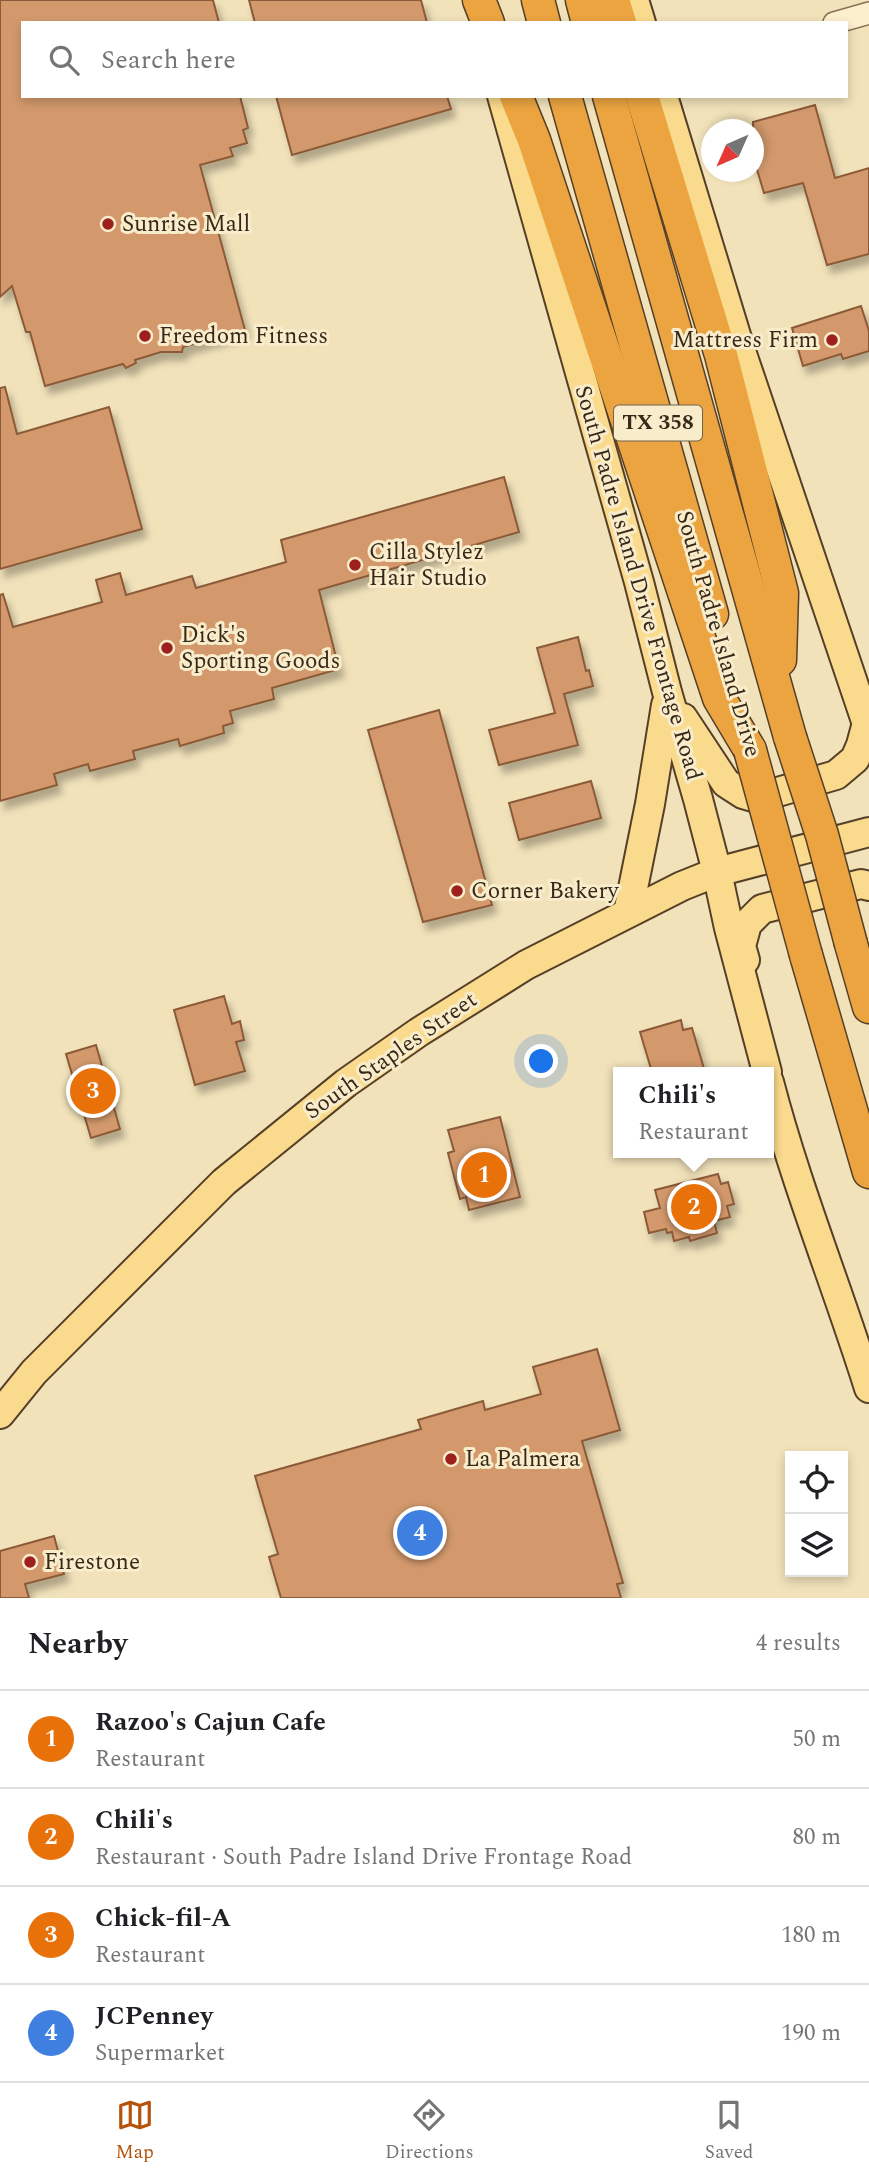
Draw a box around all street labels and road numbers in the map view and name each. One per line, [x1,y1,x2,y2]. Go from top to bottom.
street label: South Padre Island Drive Frontage Road [565,381,711,785]
road number: TX 358 [614,406,702,440]
street label: South Padre Island Drive [666,507,770,761]
street label: South Staples Street [297,983,485,1129]

